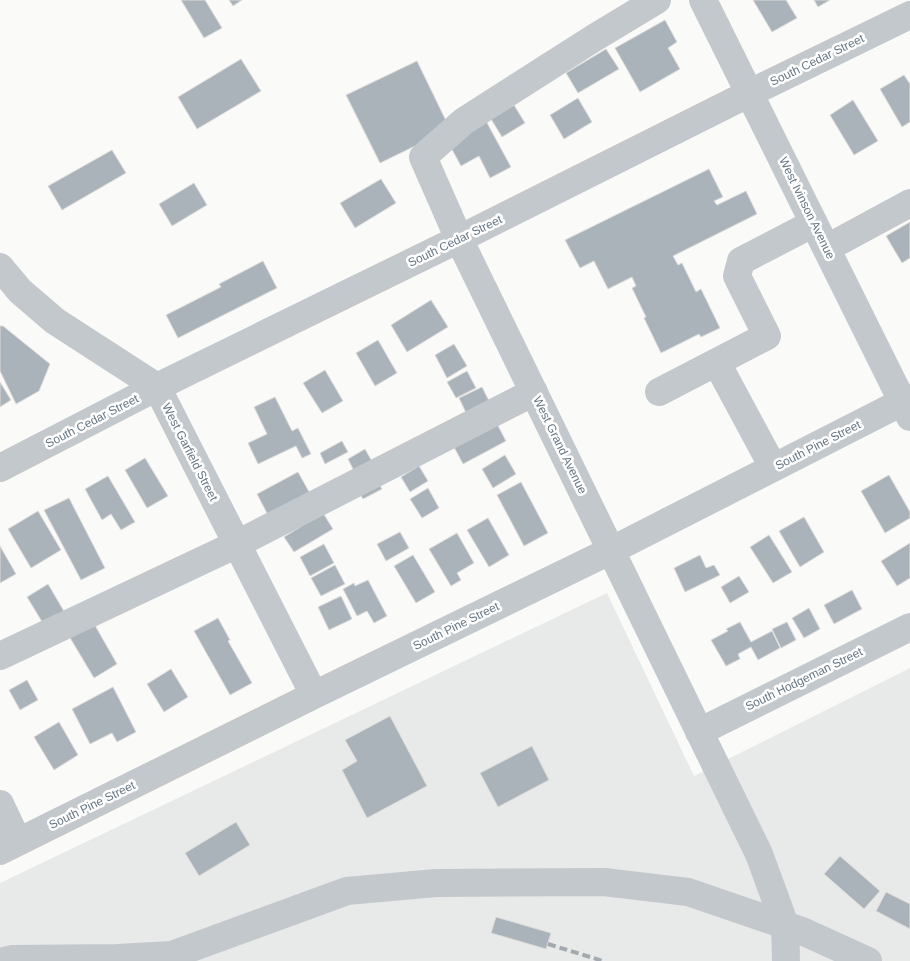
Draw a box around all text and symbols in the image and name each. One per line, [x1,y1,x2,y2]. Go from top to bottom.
street label: South Cedar Street [768,31,867,89]
street label: West Ivinson Avenue [776,155,838,262]
street label: South Cedar Street [406,212,505,270]
street label: South Cedar Street [43,391,142,451]
street label: West Grand Avenue [530,394,590,496]
street label: West Garfield Street [159,401,221,504]
street label: South Pine Street [773,417,864,473]
street label: South Pine Street [411,599,502,653]
street label: South Hodgeman Street [743,644,866,714]
street label: South Pine Street [47,778,138,832]

